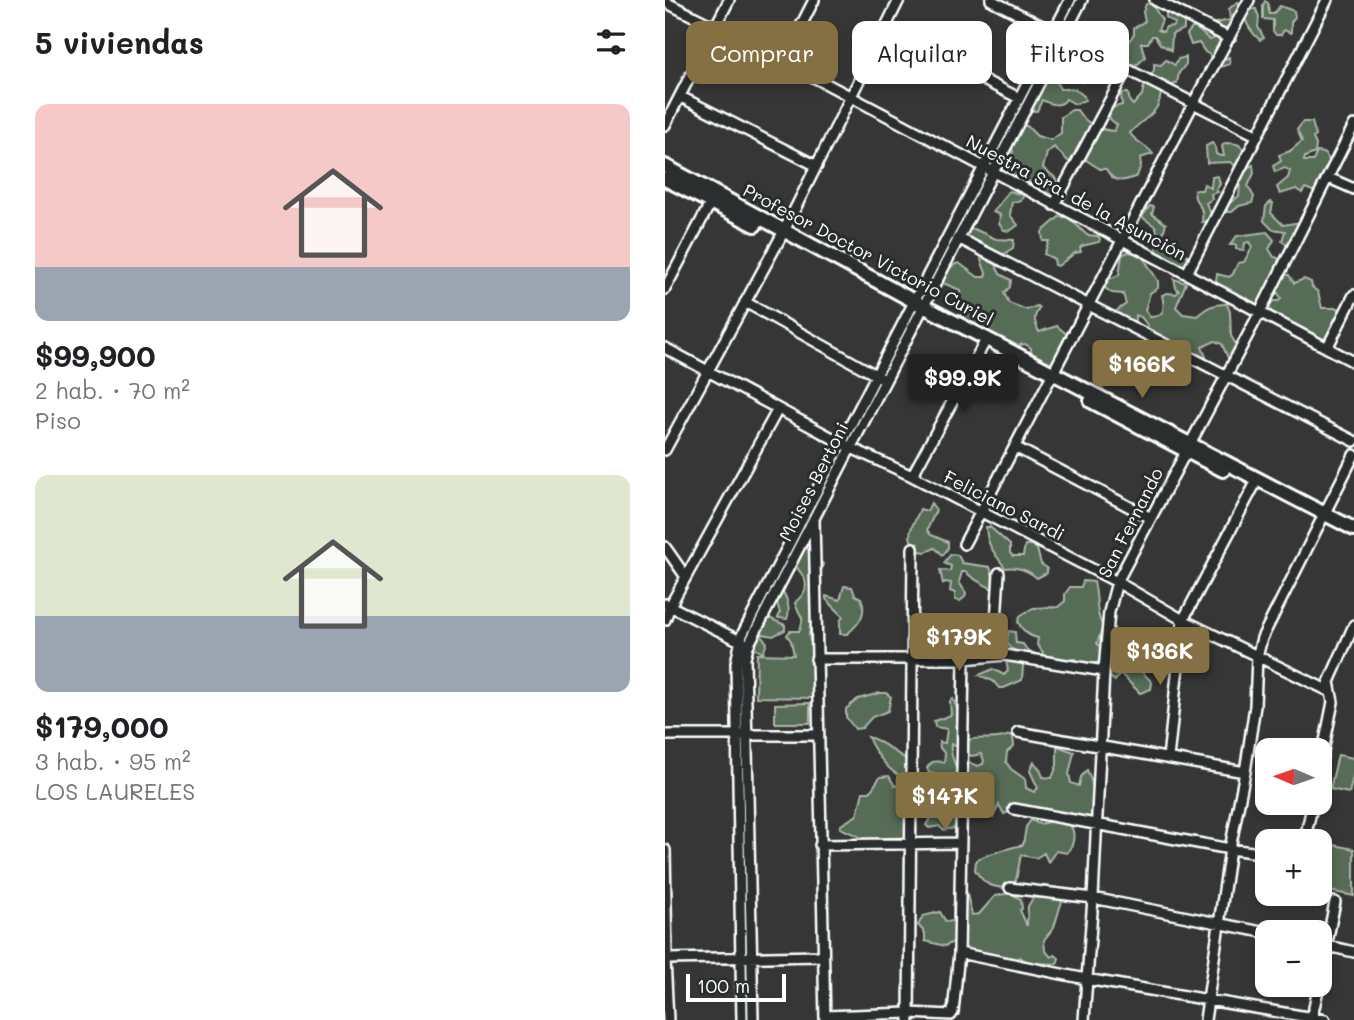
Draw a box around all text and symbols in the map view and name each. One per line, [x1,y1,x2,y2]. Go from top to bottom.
chip: Comprar [686,21,838,84]
chip: Alquilar [852,21,992,84]
chip: Filtros [1006,21,1129,84]
text: 5 viviendas [35,22,204,62]
icon: filters [592,23,630,61]
street label: Nuestra Sra. de la Asunción [962,129,1191,265]
icon: home [270,150,396,276]
street label: Profesor Doctor Victorio Curiel [739,178,998,330]
text: $99,900 [35,335,155,375]
pin: $166K [1093,340,1191,400]
text: $166K [1108,348,1176,378]
pin: $99.9K [906,354,1020,414]
text: $99.9K [924,362,1002,392]
text: 2 hab. · 70 m² [35,375,190,405]
text: Piso [35,405,81,435]
street label: Moises Bertoni [773,418,853,545]
street label: San Fernando [1092,463,1168,582]
street label: Feliciano Sardi [940,464,1069,546]
icon: home [270,521,396,647]
pin: $179K [910,614,1008,673]
text: $179K [926,621,992,651]
pin: $136K [1111,628,1209,687]
text: $136K [1126,635,1194,665]
text: $179,000 [35,706,169,746]
north arrow [1255,738,1332,816]
map controls [1255,738,1332,997]
text: 3 hab. · 95 m² [35,746,191,776]
pin: $147K [896,772,994,832]
text: LOS LAURELES [35,776,195,806]
text: $147K [912,780,978,810]
button: + [1255,829,1332,906]
button: − [1255,920,1332,997]
scale bar [686,971,786,1003]
text: 100 m [697,973,750,998]

